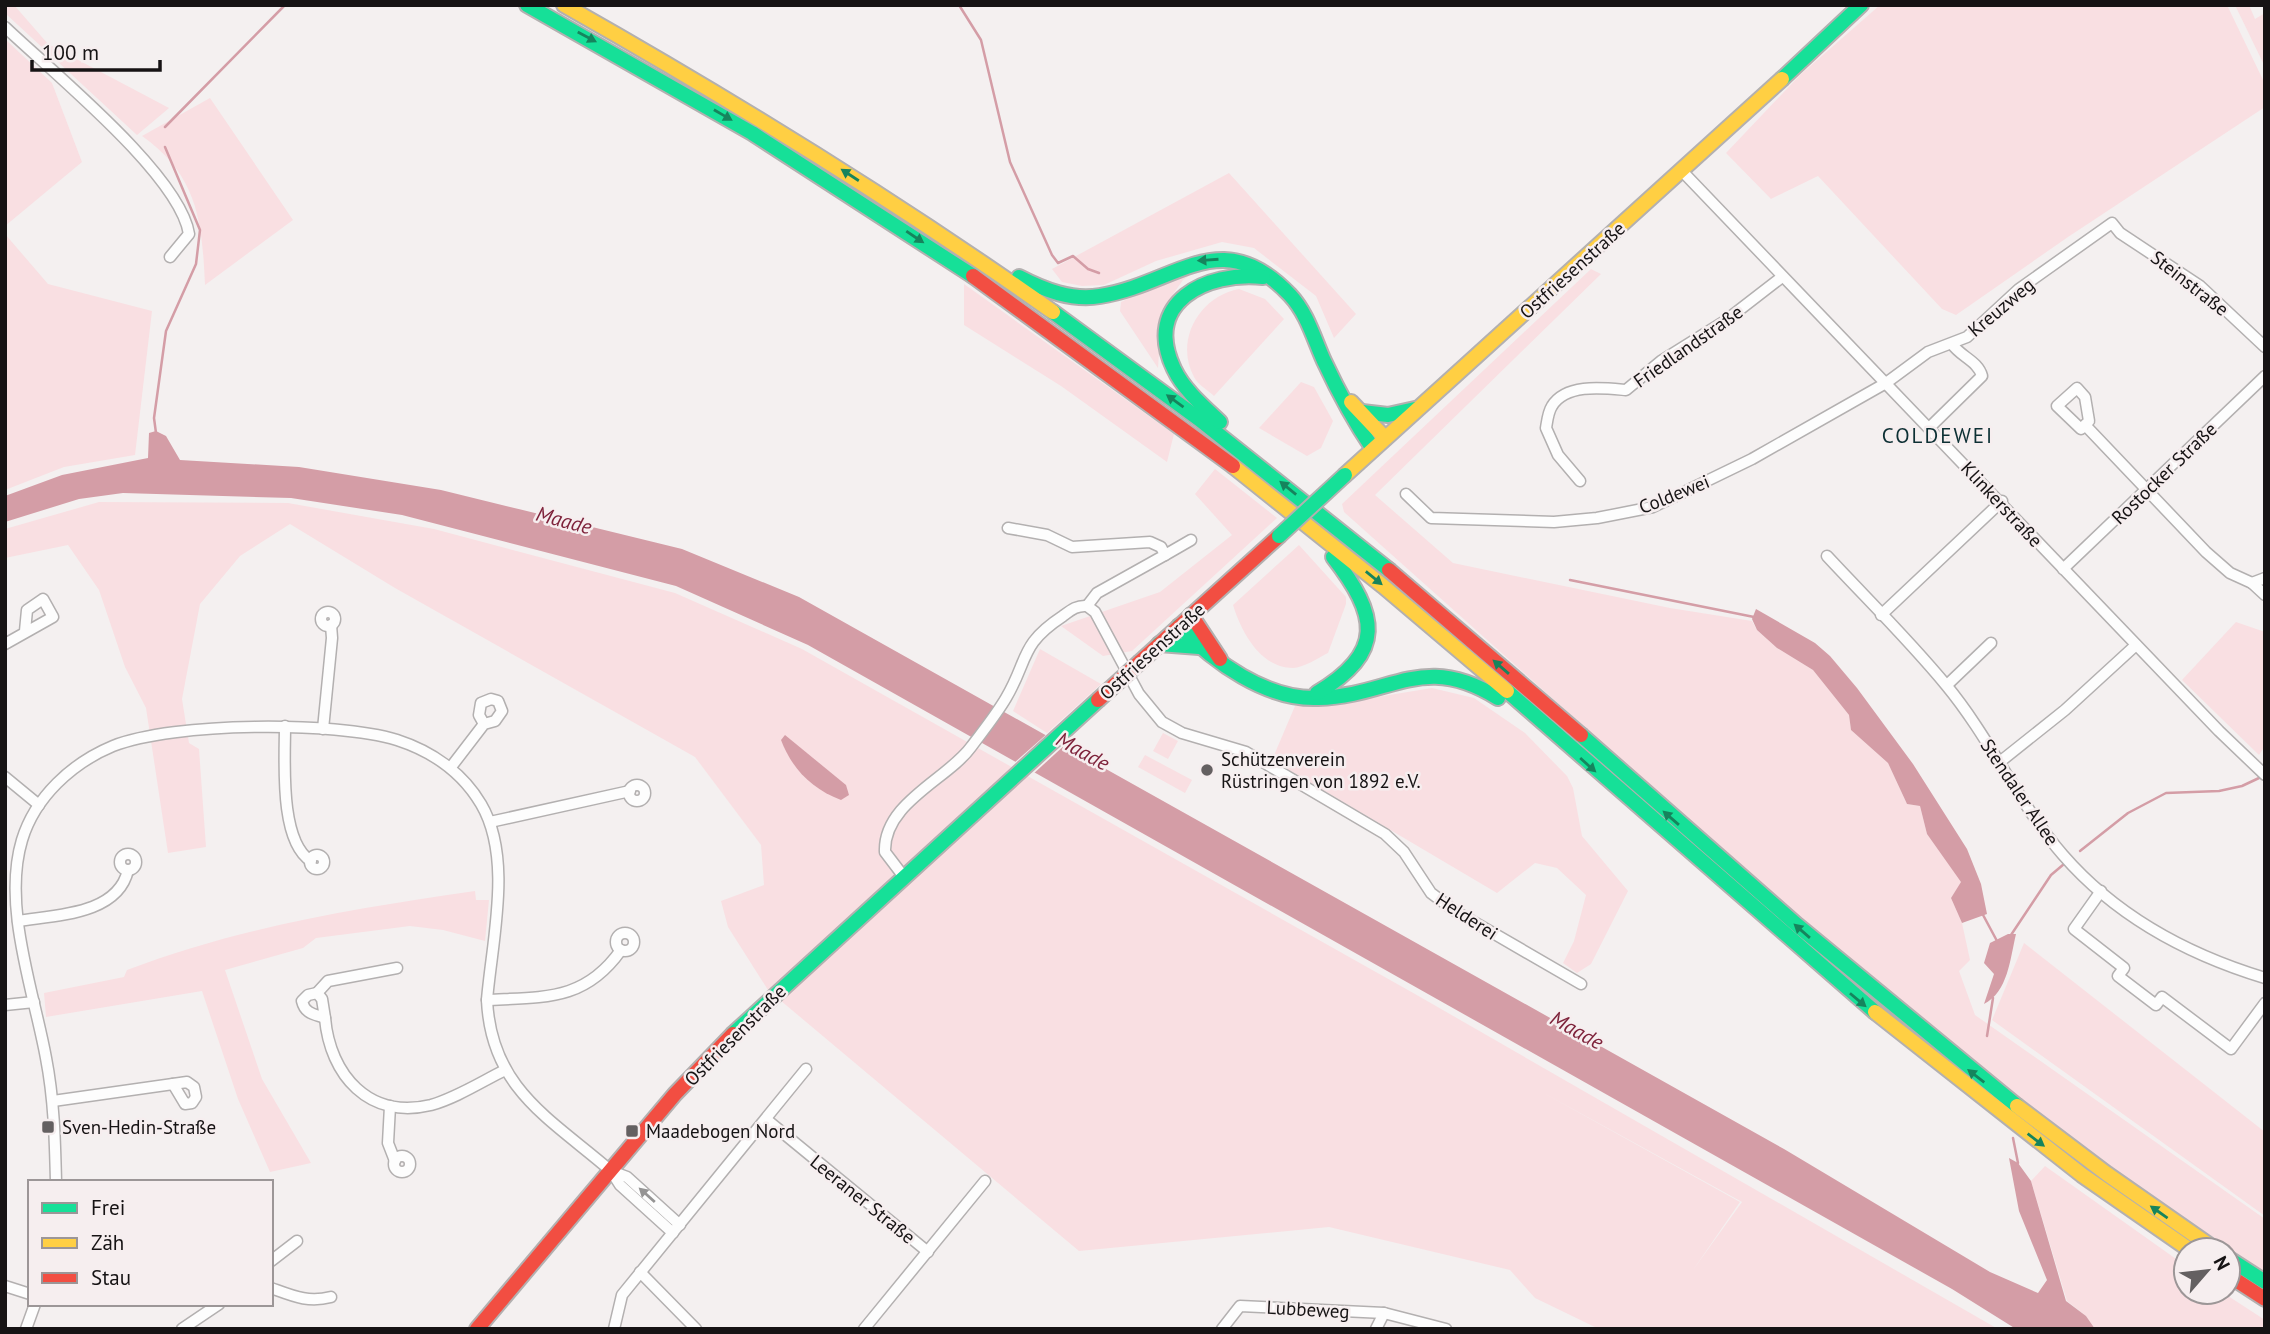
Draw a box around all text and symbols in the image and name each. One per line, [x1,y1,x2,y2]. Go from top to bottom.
scale bar [32,28,159,72]
one-way arrow [577,32,597,43]
text: 100 m [42,39,99,66]
one-way arrow [713,108,732,121]
one-way arrow [841,169,860,182]
street label: Ostfriesenstraße [1514,216,1630,324]
one-way arrow [905,230,925,243]
street label: Steinstraße [2146,245,2234,321]
one-way arrow [1197,255,1219,266]
street label: Kreuzweg [1963,272,2039,342]
street label: Friedlandstraße [1629,299,1747,393]
one-way arrow [1166,394,1184,408]
street label: Rostocker Straße [2106,417,2222,529]
district label: COLDEWEI [1882,422,1994,449]
street label: Klinkerstraße [1956,456,2048,552]
street label: Coldewei [1635,469,1713,519]
one-way arrow [1279,480,1297,495]
water label: Maade [533,500,595,540]
one-way arrow [1364,571,1382,586]
street label: Ostfriesenstraße [1094,597,1210,705]
one-way arrow [1492,660,1509,675]
water label: Maade [1052,725,1115,777]
street label: Stendaler Allee [1976,734,2064,850]
place label: Schützenverein Rüstringen von 1892 e.V. [1221,747,1421,793]
one-way arrow [1579,757,1597,773]
marker: Schützenverein Rüstringen von 1892 e.V. [1199,762,1215,778]
one-way arrow [1662,810,1680,826]
street label: Helderei [1432,887,1502,945]
one-way arrow [1793,924,1810,939]
street label: Ostfriesenstraße [679,979,791,1091]
one-way arrow [1848,992,1866,1007]
water label: Maade [1546,1004,1609,1056]
one-way arrow [1968,1069,1986,1084]
place label: Sven-Hedin-Straße [62,1115,216,1139]
marker: Sven-Hedin-Straße [40,1119,56,1135]
place label: Maadebogen Nord [646,1119,795,1143]
marker: Maadebogen Nord [624,1123,640,1139]
one-way arrow [2027,1133,2045,1147]
street label: Leeraner Straße [805,1149,921,1249]
legend [28,1180,273,1306]
one-way arrow [638,1187,656,1203]
text: Frei [91,1194,125,1221]
one-way arrow [2150,1205,2168,1219]
text: Zäh [91,1229,124,1256]
north arrow [2172,1236,2242,1306]
text: N [2208,1252,2236,1274]
text: Stau [91,1264,131,1291]
street label: Lubbeweg [1266,1295,1350,1323]

